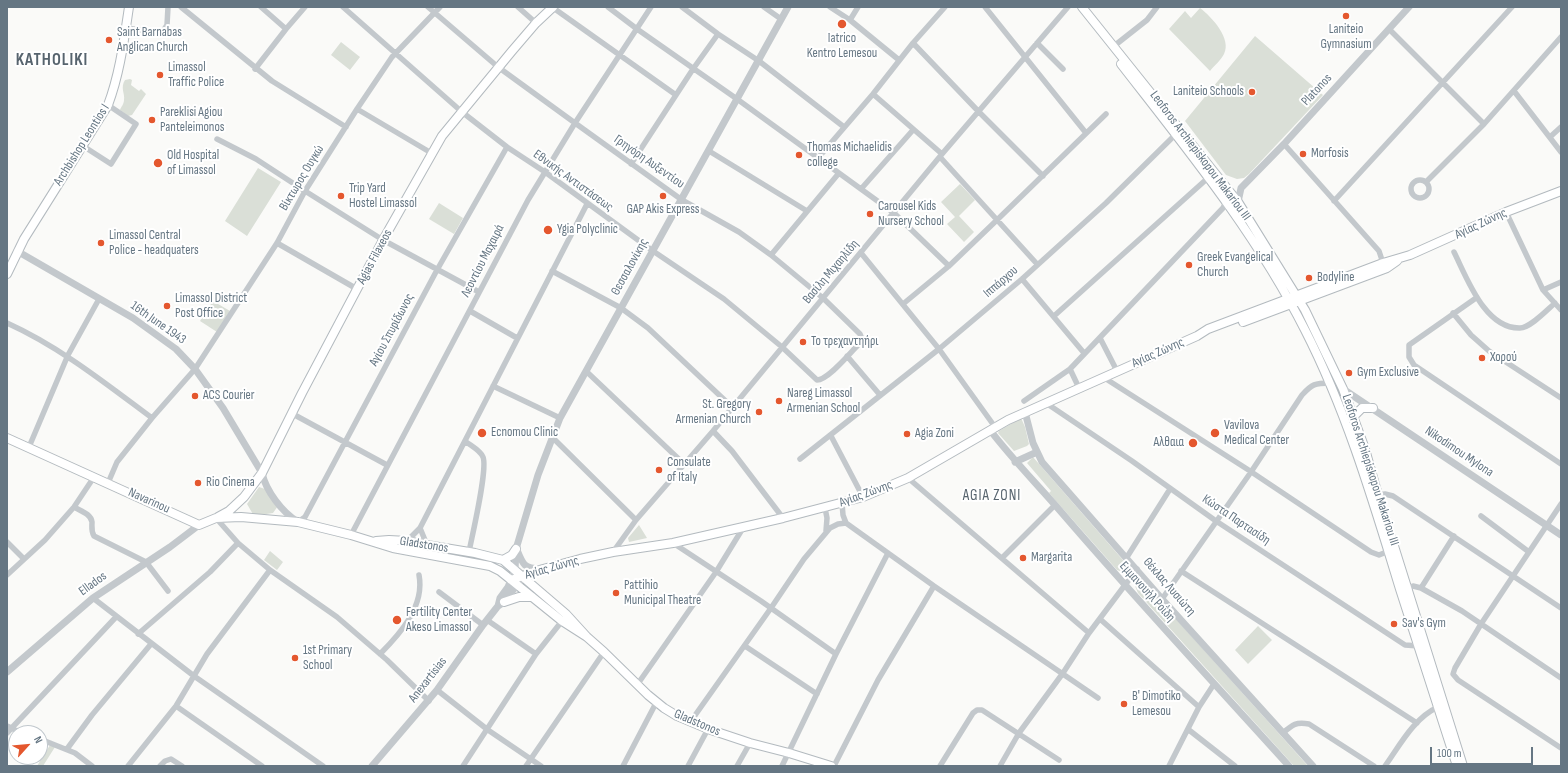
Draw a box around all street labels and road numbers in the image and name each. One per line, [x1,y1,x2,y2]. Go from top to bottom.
street label: Platonos [1298,71,1336,109]
street label: Leoforos Archiepiskopou Makariou III [1146,88,1254,224]
street label: Archbishop Leontios I [51,101,113,189]
street label: Γρηγόρη Αυξεντίου [611,132,687,192]
street label: Βίκτωρος Ουγκώ [276,142,328,214]
street label: Εθνικής Αντιστάσεως [530,147,616,215]
street label: Αγίας Ζώνης [1453,205,1509,243]
street label: Λεοντίου Μαχαιρά [458,222,508,300]
street label: Agias Filaxeos [354,227,396,287]
street label: Θεσσαλονίκης [608,236,652,298]
street label: Βασίλη Μιχαηλίδη [800,237,862,307]
street label: Ιππάρχου [981,263,1021,301]
street label: Αγίου Σπυρίδωνος [366,291,418,369]
street label: 16th June 1943 [127,298,189,348]
street label: Αγίας Ζώνης [1130,335,1186,371]
street label: Leoforos Archiepiskopou Makariou III [1338,392,1402,548]
street label: Nikodimou Mylona [1422,423,1496,481]
street label: Αγίας Ζώνης [837,477,895,511]
street label: Navarinou [126,485,172,517]
street label: Κώστα Παρτασίδη [1199,491,1273,549]
street label: Gladstonos [399,533,449,557]
street label: Αγίας Ζώνης [523,553,581,583]
street label: Θέκλας Λυσιώτη [1139,555,1199,619]
street label: Εμμανουήλ Ροΐδη [1116,559,1178,625]
street label: Ellados [76,569,110,599]
street label: Anexartisias [405,654,451,706]
street label: Gladstonos [671,706,723,740]

